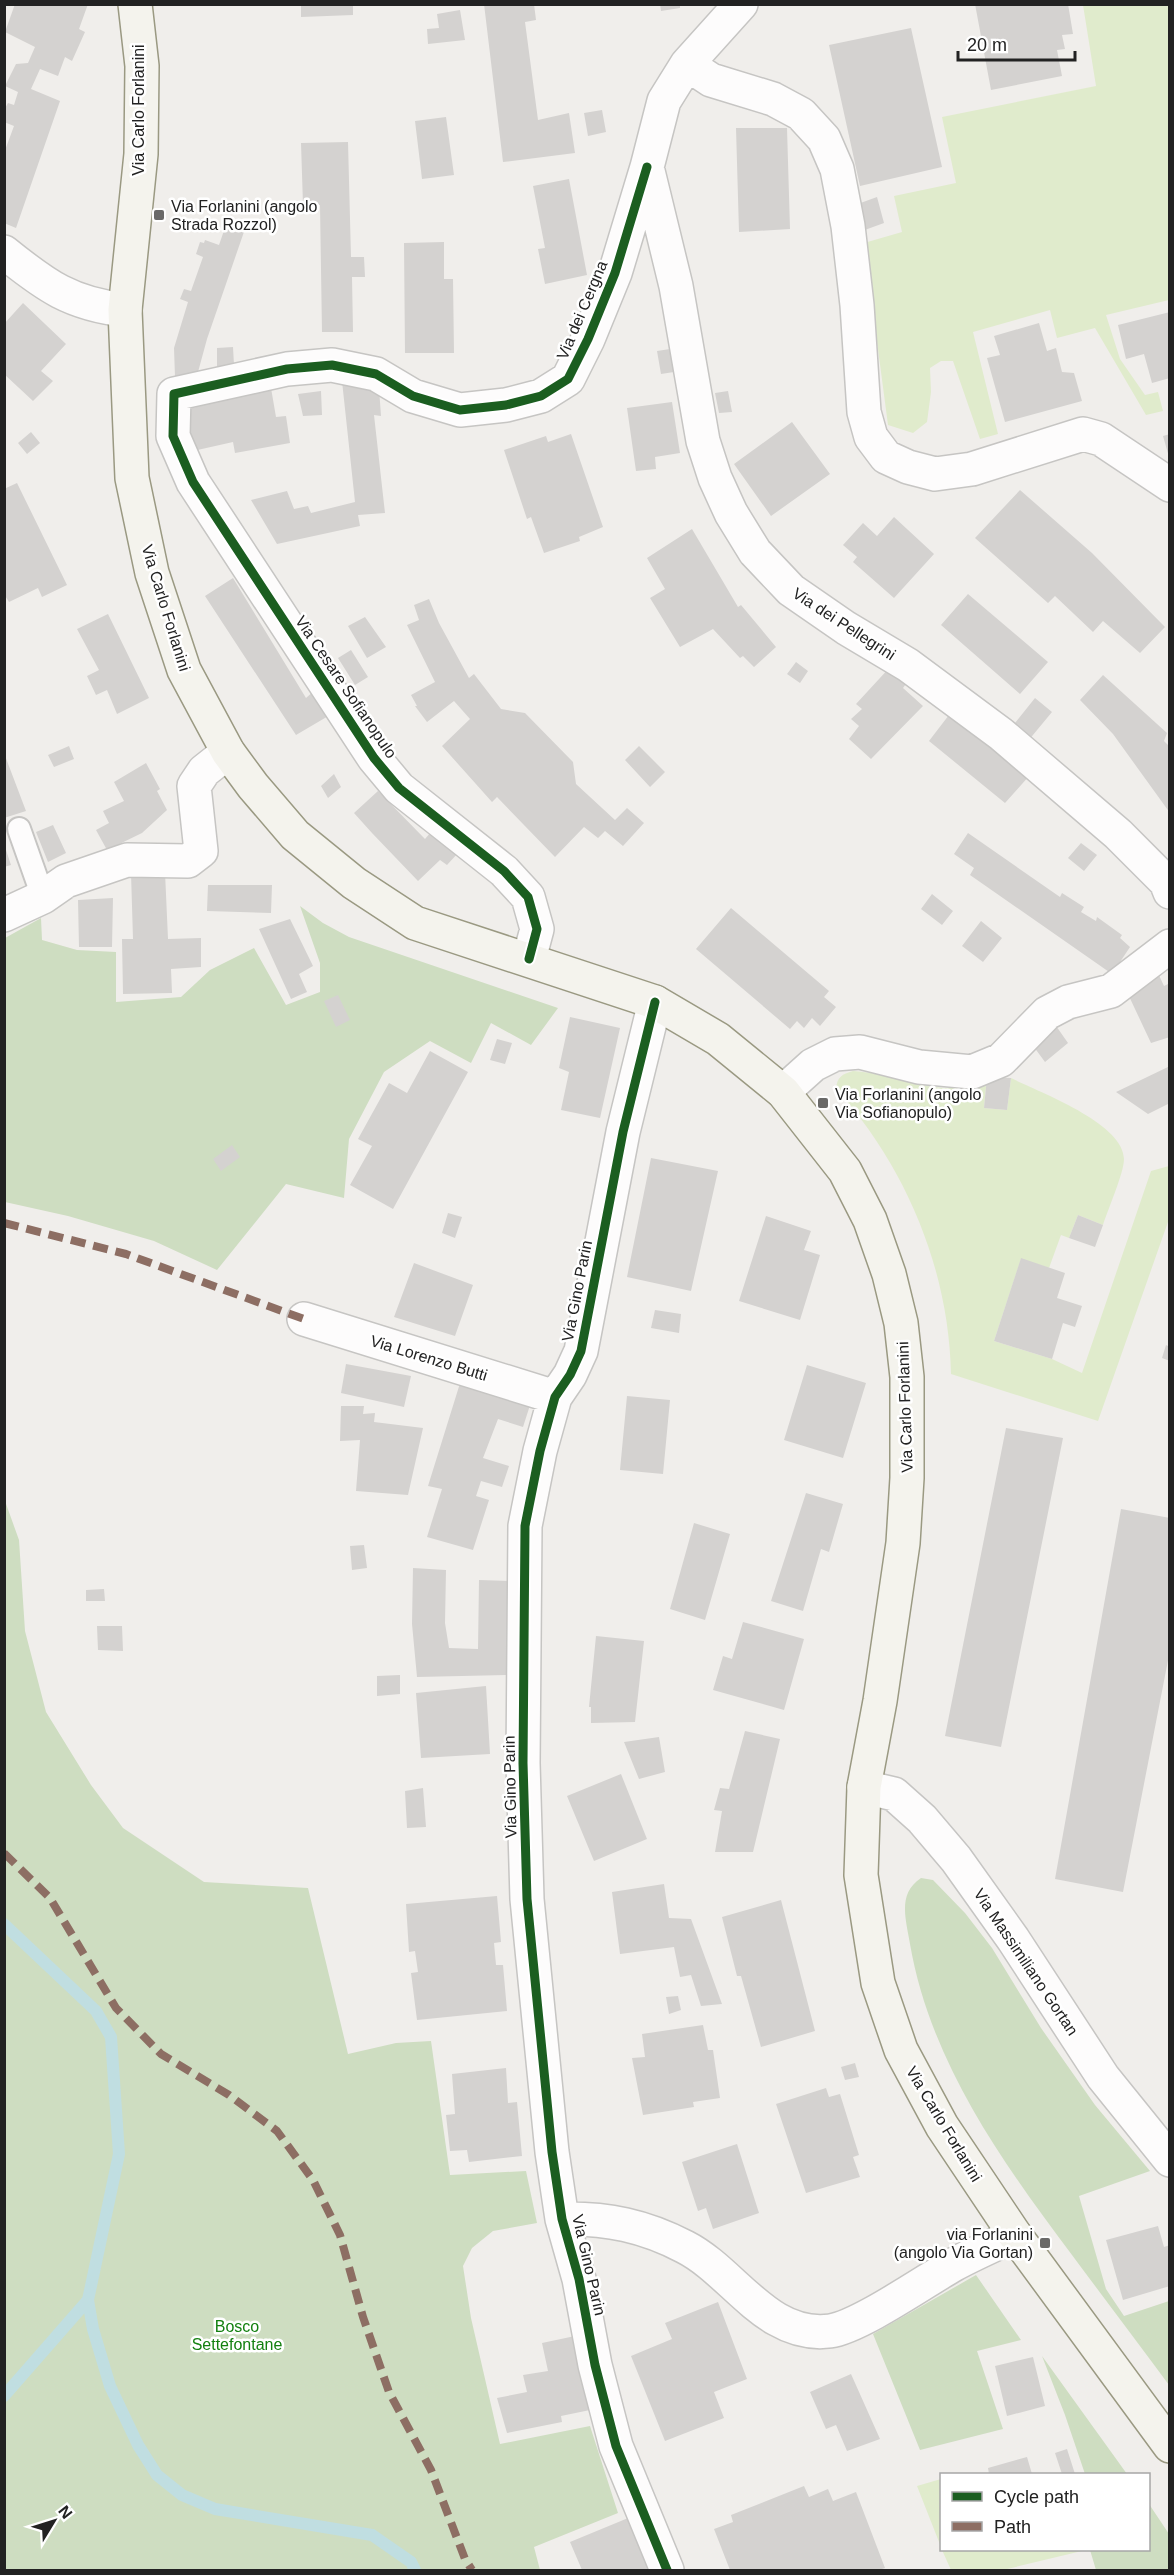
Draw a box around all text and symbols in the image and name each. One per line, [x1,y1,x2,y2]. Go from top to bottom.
scale bar [958,24,1075,62]
text: 20 m [967,35,1007,55]
street label: Via Carlo Forlanini [130,44,147,176]
place label: Via Forlanini (angolo Strada Rozzol) [171,198,318,233]
marker: Via Forlanini (angolo Strada Rozzol) [152,208,166,222]
street label: Via dei Cergna [554,258,610,362]
street label: Via Carlo Forlanini [139,543,193,673]
street label: Via dei Pellegrini [790,584,898,664]
street label: Via Cesare Sofianopulo [292,613,400,761]
place label: Via Forlanini (angolo Via Sofianopulo) [835,1086,982,1121]
marker: Via Forlanini (angolo Via Sofianopulo) [816,1096,830,1110]
street label: Via Gino Parin [559,1239,595,1343]
street label: Via Lorenzo Butti [368,1332,490,1384]
street label: Via Carlo Forlanini [894,1341,916,1473]
street label: Via Gino Parin [501,1735,519,1839]
street label: Via Massimiliano Gortan [971,1885,1081,2039]
street label: Via Carlo Forlanini [903,2063,985,2185]
street label: Via Gino Parin [569,2213,609,2317]
place label: via Forlanini (angolo Via Gortan) [894,2226,1033,2261]
marker: via Forlanini (angolo Via Gortan) [1038,2236,1052,2250]
park label: Bosco Settefontane [192,2318,282,2353]
legend [940,2473,1150,2551]
text: Cycle path [994,2487,1079,2507]
north arrow [24,2491,84,2551]
text: N [55,2502,76,2522]
text: Path [994,2517,1031,2537]

